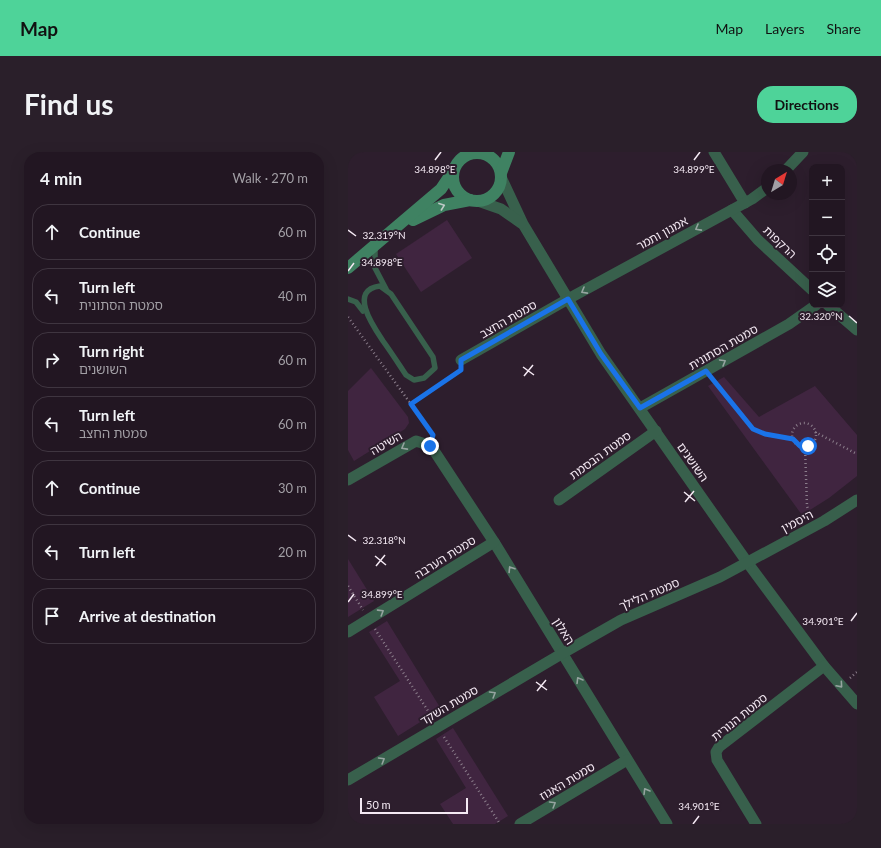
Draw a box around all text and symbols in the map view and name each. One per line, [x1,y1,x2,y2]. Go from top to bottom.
text: Map [20,17,58,40]
text: Map [715,20,743,37]
text: Layers [765,20,805,37]
text: Share [827,20,861,37]
button: Directions [757,86,857,123]
text: Find us [24,87,114,121]
text: 34.898°E [414,163,456,175]
text: 34.899°E [673,163,715,175]
north arrow [761,164,797,200]
map controls [809,164,845,308]
button: + [809,164,845,200]
text: 4 min [40,168,82,189]
text: Walk · 270 m [232,170,308,186]
button: − [809,200,845,236]
one-way arrow [438,202,445,210]
street label: אמנון ותמר [634,213,691,253]
icon: ahead [41,221,63,243]
text: Continue [79,223,140,241]
street label: הרקפות [760,223,800,261]
text: 60 m [278,224,307,240]
one-way arrow [695,224,702,231]
text: 32.319°N [362,229,406,241]
button: locate [809,236,845,272]
text: 34.898°E [361,256,403,268]
button: layers [809,272,845,308]
text: Turn left [79,278,135,296]
icon: left [41,285,63,307]
one-way arrow [581,286,588,293]
text: 40 m [278,288,307,304]
text: סמטת הסתונית [79,297,163,313]
street label: סמטת החצב [477,297,539,341]
text: 32.320°N [799,310,843,322]
street label: סמטת הסתונית [686,321,761,373]
text: Turn right [79,342,144,360]
icon: right [41,349,63,371]
text: 60 m [278,352,307,368]
one-way arrow [719,359,726,366]
text: השושנים [79,361,127,377]
text: Turn left [79,406,135,424]
icon: left [41,413,63,435]
text: 60 m [278,416,307,432]
text: סמטת החצב [79,425,148,441]
street label: סמטת הבסמת [566,427,634,482]
street label: השיטה [367,428,405,458]
route end [421,437,439,455]
route start [799,437,817,455]
street label: השושנים [674,439,712,485]
one-way arrow [401,443,408,450]
icon: ahead [41,477,63,499]
text: Continue [79,479,140,497]
text: 30 m [278,480,307,496]
street label: היסמין [778,506,816,536]
street label: סמטת הערבה [412,532,479,582]
text: 32.318°N [362,534,406,546]
icon: left [41,541,63,563]
text: Turn left [79,543,135,561]
text: 20 m [278,544,307,560]
one-way arrow [508,566,515,573]
street label: סמטת הלילך [616,574,682,613]
text: 34.899°E [361,588,403,600]
icon: arrive [41,605,63,627]
text: Arrive at destination [79,607,216,625]
one-way arrow [377,609,384,616]
street label: האלון [550,615,578,647]
text: 34.901°E [802,615,844,627]
one-way arrow [576,677,583,684]
one-way arrow [836,681,843,688]
street label: סמטת השקד [417,682,481,728]
street label: סמטת הנורית [708,690,770,744]
one-way arrow [489,691,496,698]
one-way arrow [378,757,385,764]
street label: סמטת האגוז [537,759,598,803]
one-way arrow [644,788,651,795]
scale bar [360,796,468,815]
text: 50 m [366,798,391,811]
text: 34.901°E [678,800,720,812]
one-way arrow [549,801,556,809]

